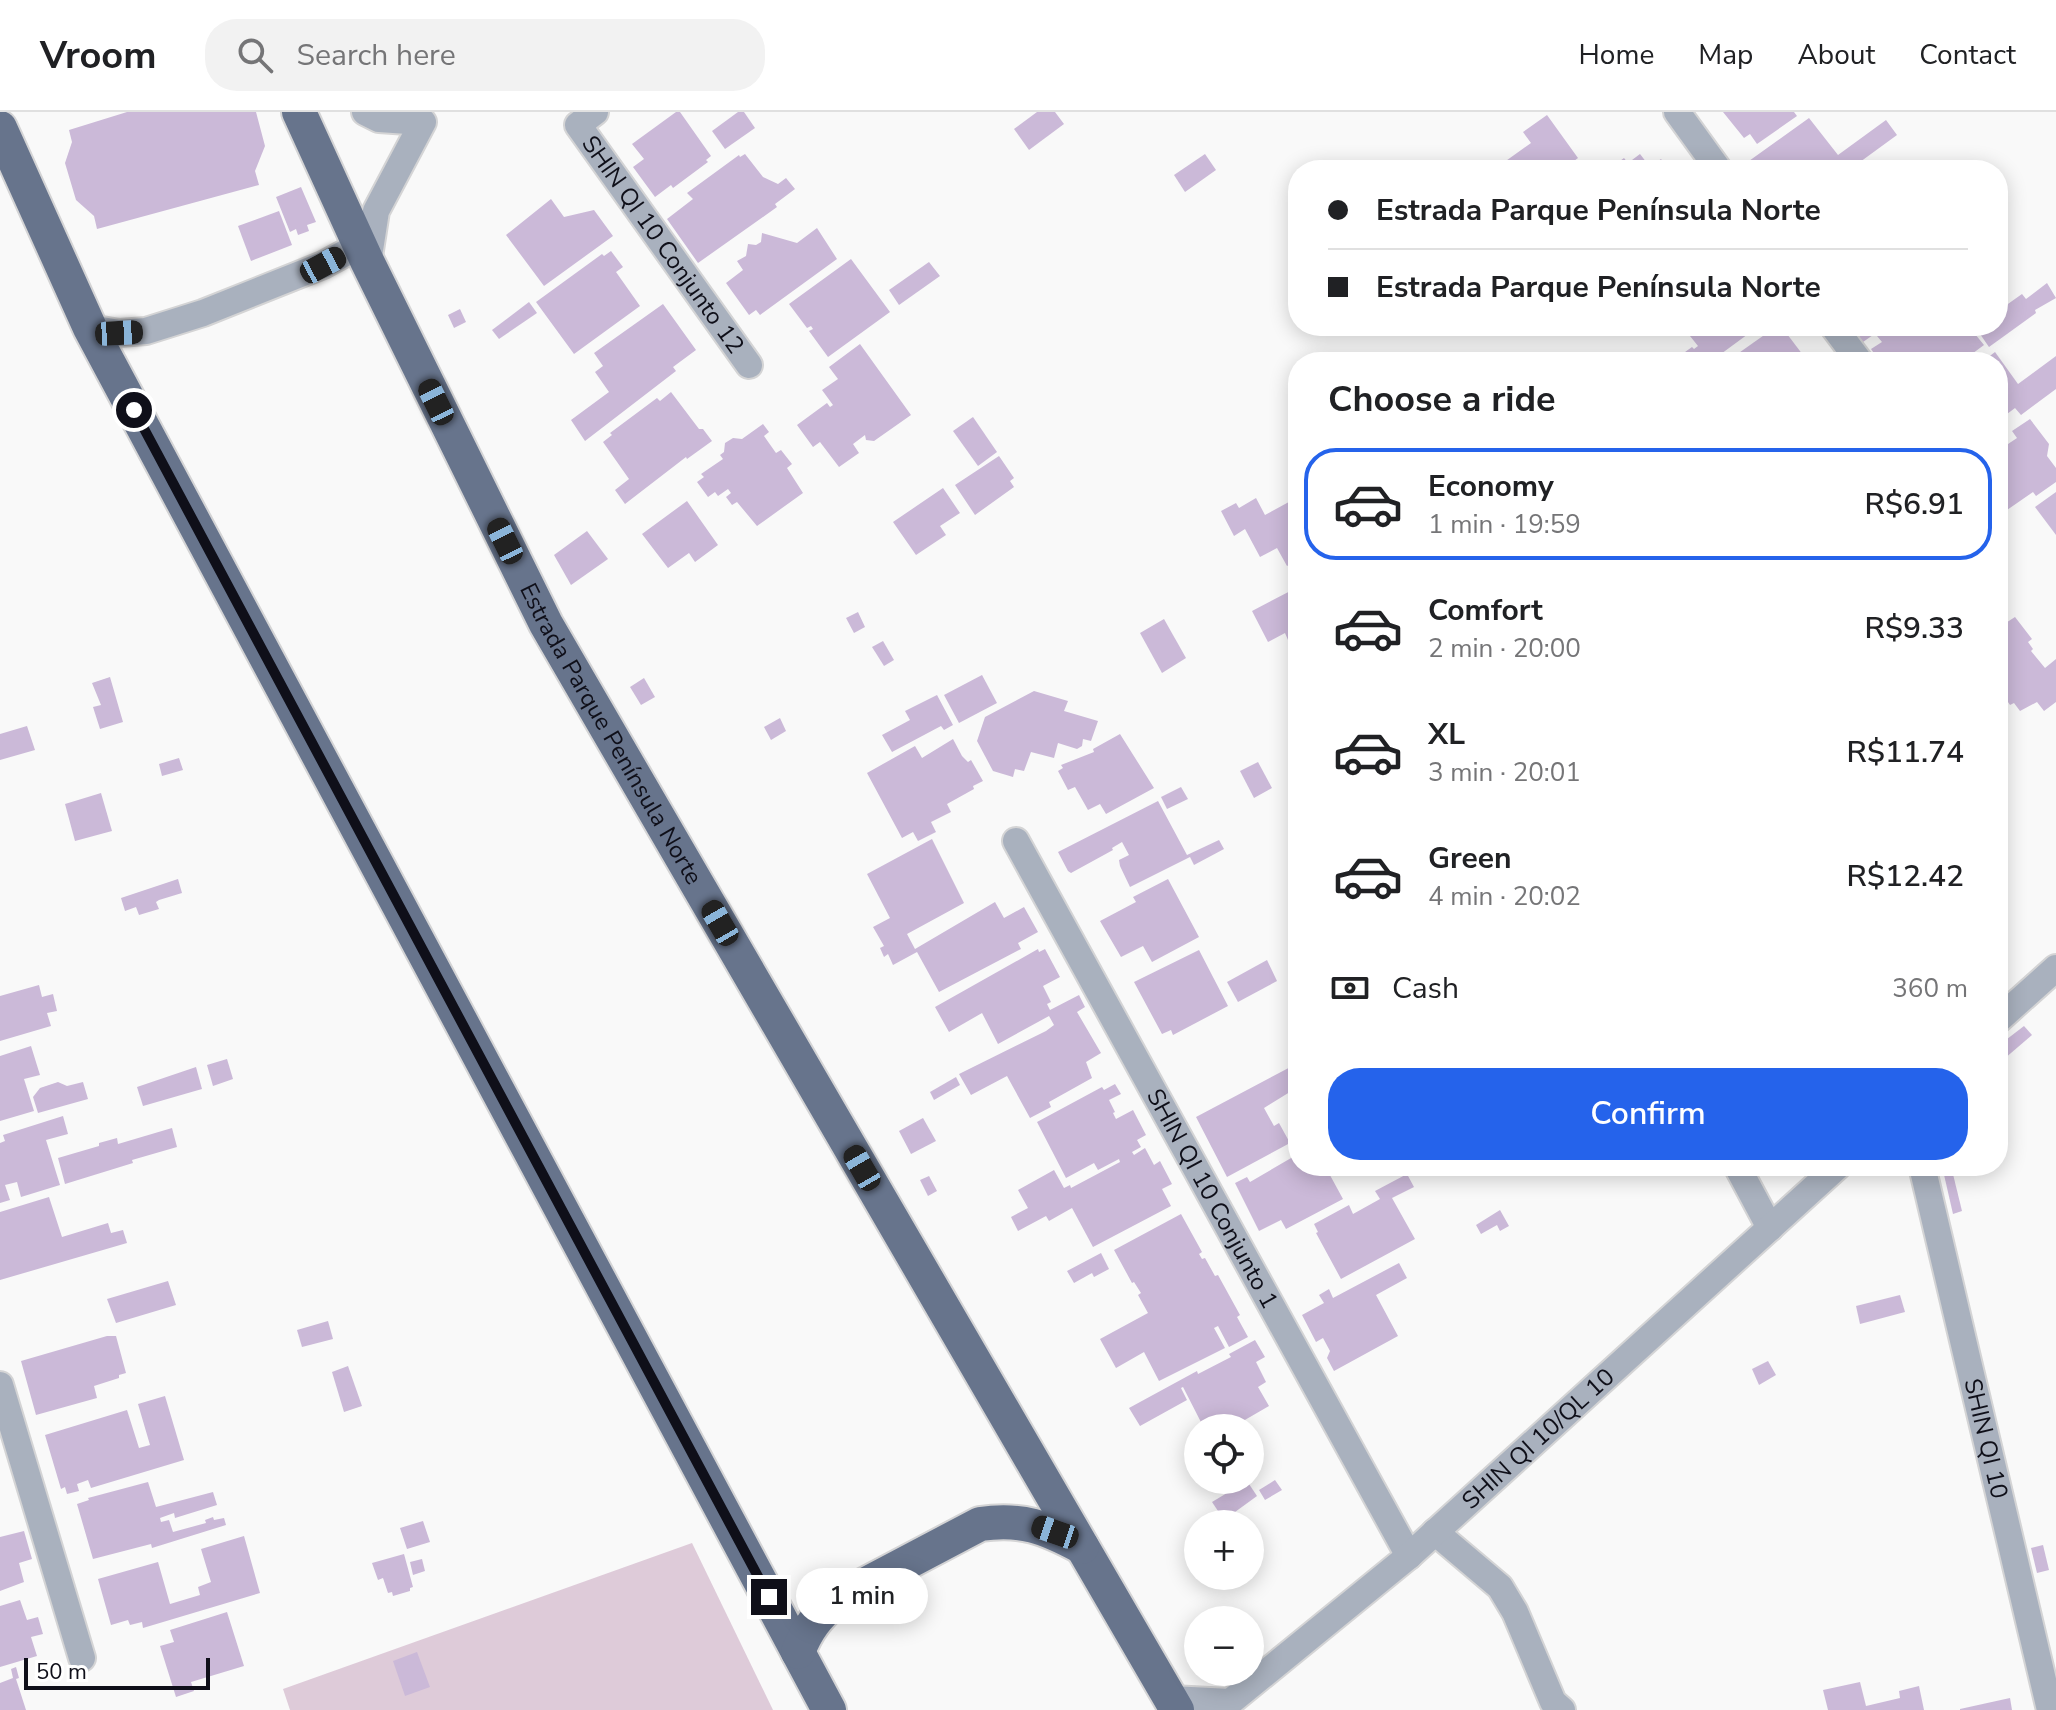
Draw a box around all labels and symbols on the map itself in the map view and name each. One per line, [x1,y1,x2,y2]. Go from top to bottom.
street label: SHIN QI 10 Conjunto 12 [574,129,752,360]
car [296,243,350,287]
car [94,320,144,346]
car [415,375,457,429]
route start [116,392,152,428]
car [484,514,526,568]
street label: Estrada Parque Península Norte [512,578,710,890]
car [698,896,742,950]
street label: SHIN QI 10 Conjunto 1 [1139,1083,1286,1314]
car [840,1141,884,1195]
street label: SHIN QI 10/QL 10 [1455,1361,1621,1516]
street label: SHIN QI 10 [1957,1375,2016,1502]
car [1028,1513,1082,1551]
callout: 1 min [797,1569,929,1625]
route end [751,1579,787,1615]
scale bar [24,1654,210,1690]

